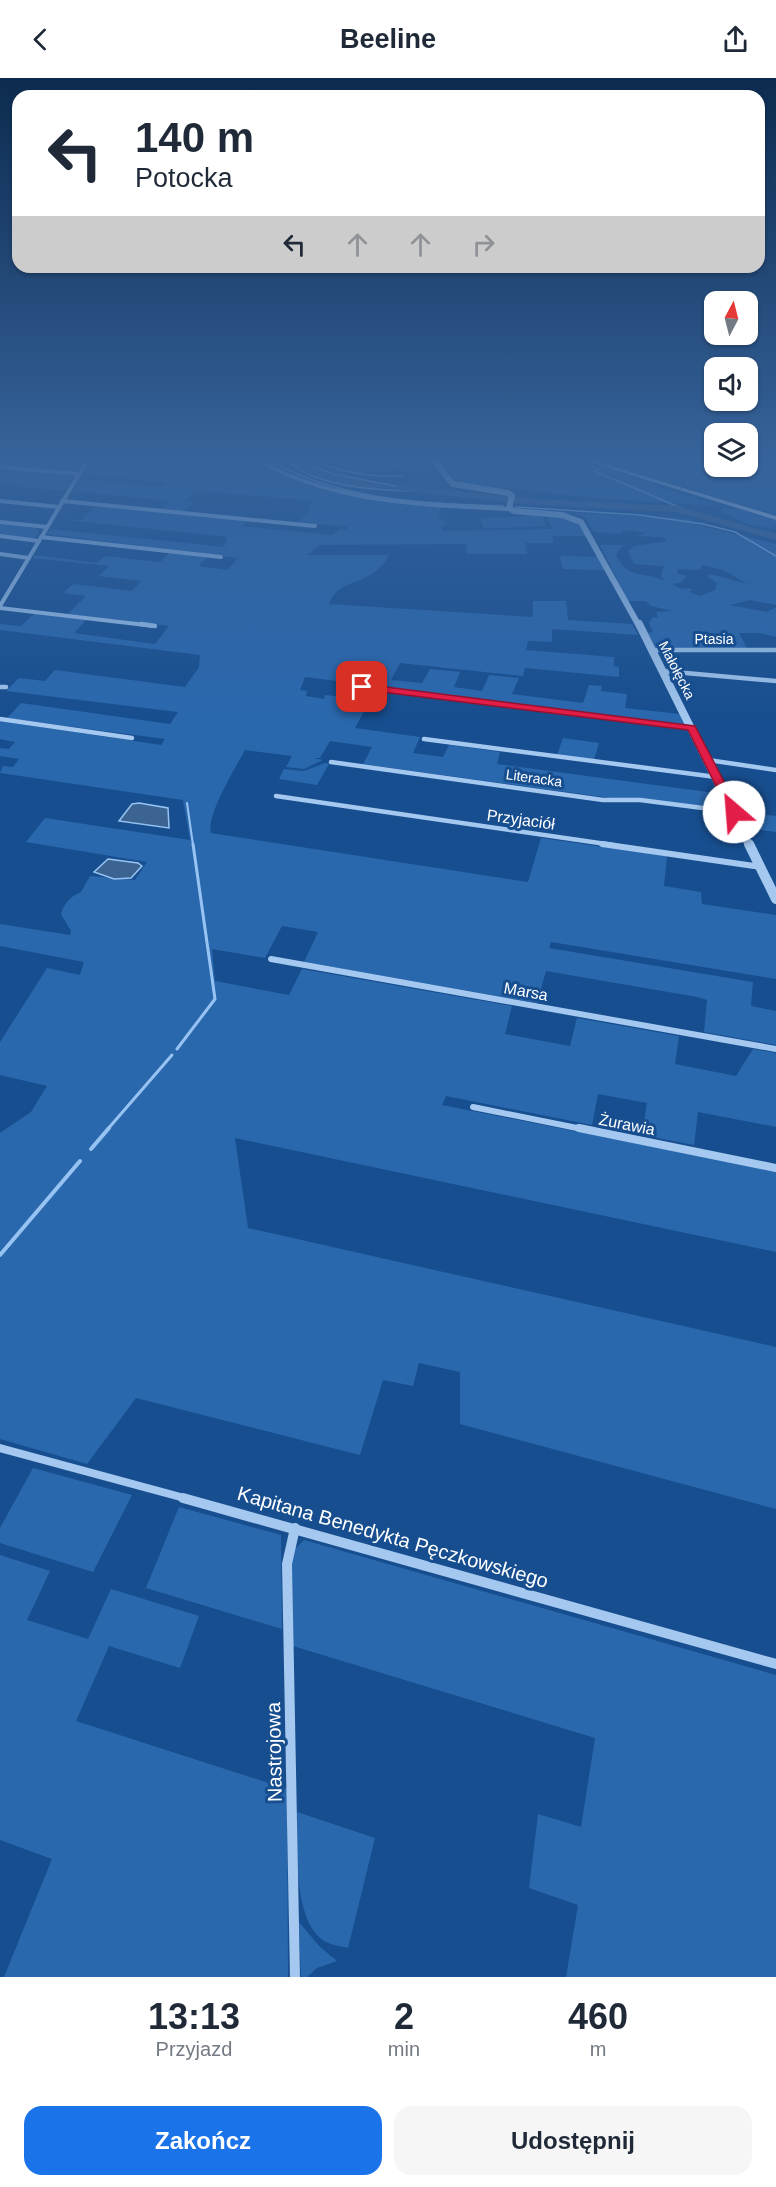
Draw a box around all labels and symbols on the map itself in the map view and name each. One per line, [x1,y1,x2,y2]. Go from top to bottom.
north arrow [704,291,758,345]
street label: Ptasia [695,631,734,647]
street label: Małołęcka [656,638,699,702]
pin [336,661,387,712]
street label: Literacka [505,766,563,790]
position arrow [702,780,766,844]
street label: Przyjaciół [486,806,556,833]
street label: Marsa [503,979,549,1004]
street label: Żurawia [597,1110,657,1138]
street label: Kapitana Benedykta Pęczkowskiego [235,1482,551,1592]
street label: Nastrojowa [262,1701,286,1802]

